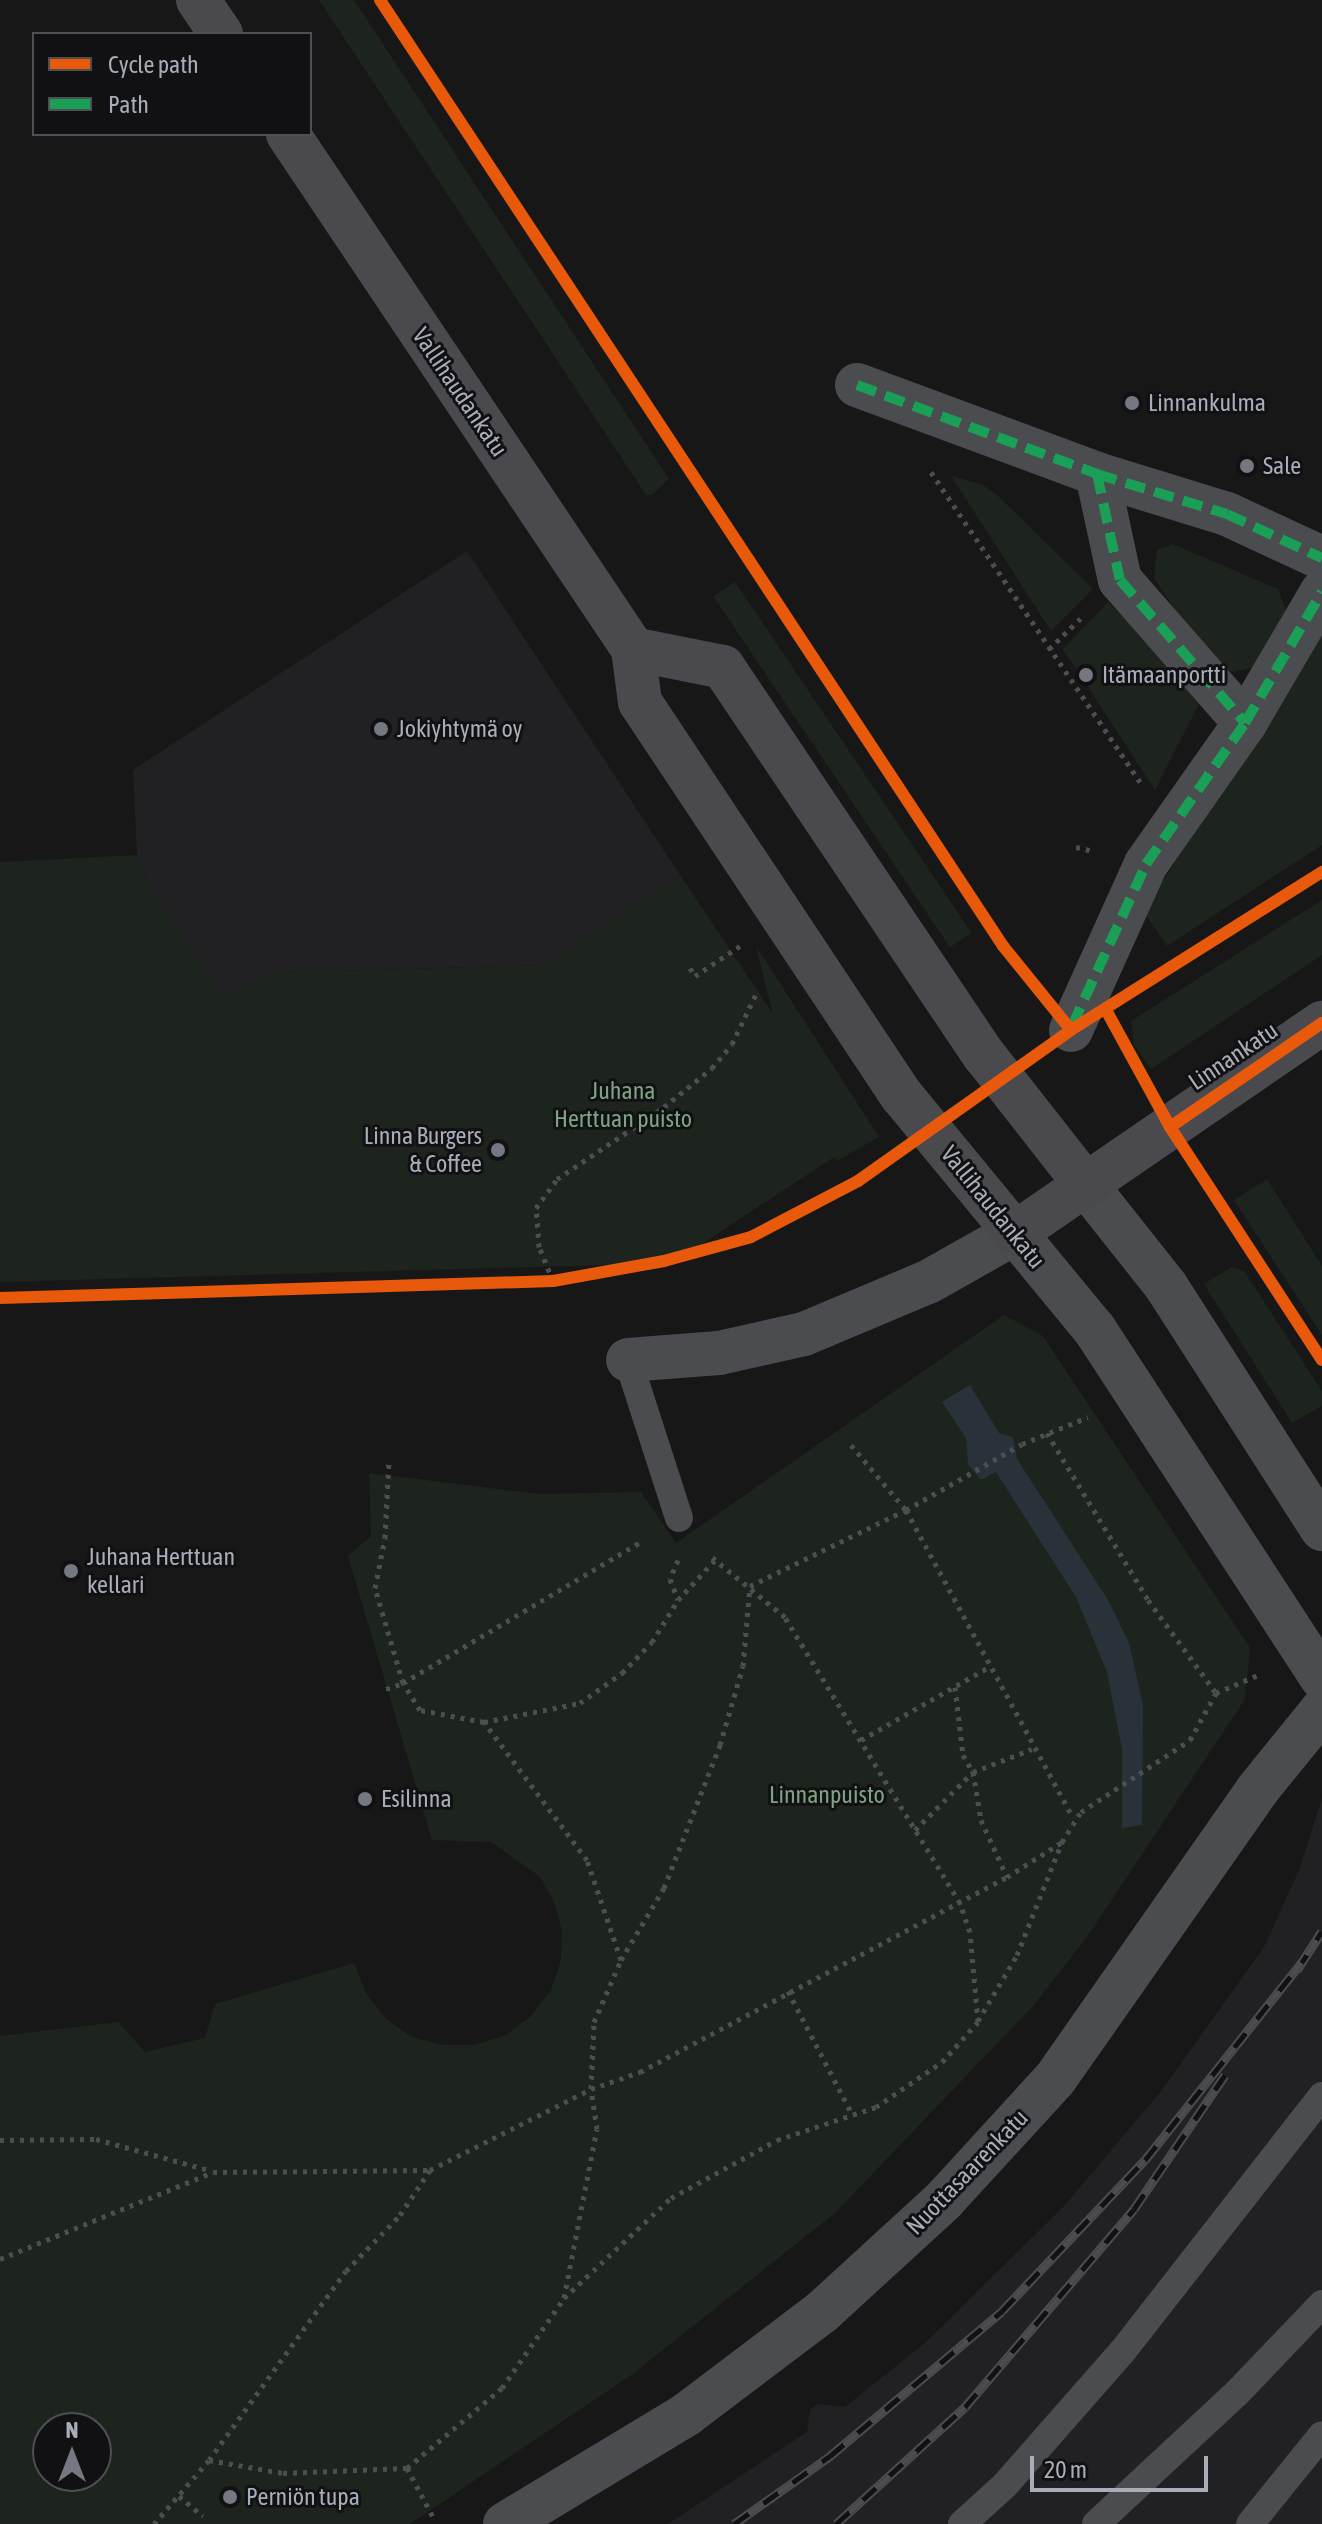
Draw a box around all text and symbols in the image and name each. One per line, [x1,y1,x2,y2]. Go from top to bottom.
legend [32,32,312,136]
text: Cycle path [108,51,199,78]
text: Path [108,91,149,118]
street label: Vallihaudankatu [406,322,514,462]
place label: Linnankulma [1148,389,1266,417]
marker: Linnankulma [1123,394,1141,412]
place label: Sale [1263,452,1301,480]
marker: Sale [1238,457,1256,475]
place label: Itämaanportti [1102,661,1226,689]
marker: Itämaanportti [1077,666,1095,684]
place label: Jokiyhtymä oy [397,715,522,743]
marker: Jokiyhtymä oy [372,720,390,738]
street label: Linnankatu [1183,1016,1283,1096]
park label: Juhana Herttuan puisto [554,1077,692,1133]
place label: Linna Burgers & Coffee [364,1122,482,1178]
street label: Vallihaudankatu [935,1140,1051,1274]
marker: Linna Burgers & Coffee [489,1141,507,1159]
place label: Juhana Herttuan kellari [87,1543,235,1599]
marker: Juhana Herttuan kellari [62,1562,80,1580]
park label: Linnanpuisto [769,1781,885,1809]
place label: Esilinna [381,1785,452,1813]
marker: Esilinna [356,1790,374,1808]
street label: Nuottasaarenkatu [900,2103,1034,2241]
north arrow [32,2412,112,2492]
text: N [66,2417,78,2443]
scale bar [1034,2440,1212,2490]
text: 20 m [1044,2456,1087,2483]
place label: Perniön tupa [246,2483,360,2511]
marker: Perniön tupa [221,2488,239,2506]

